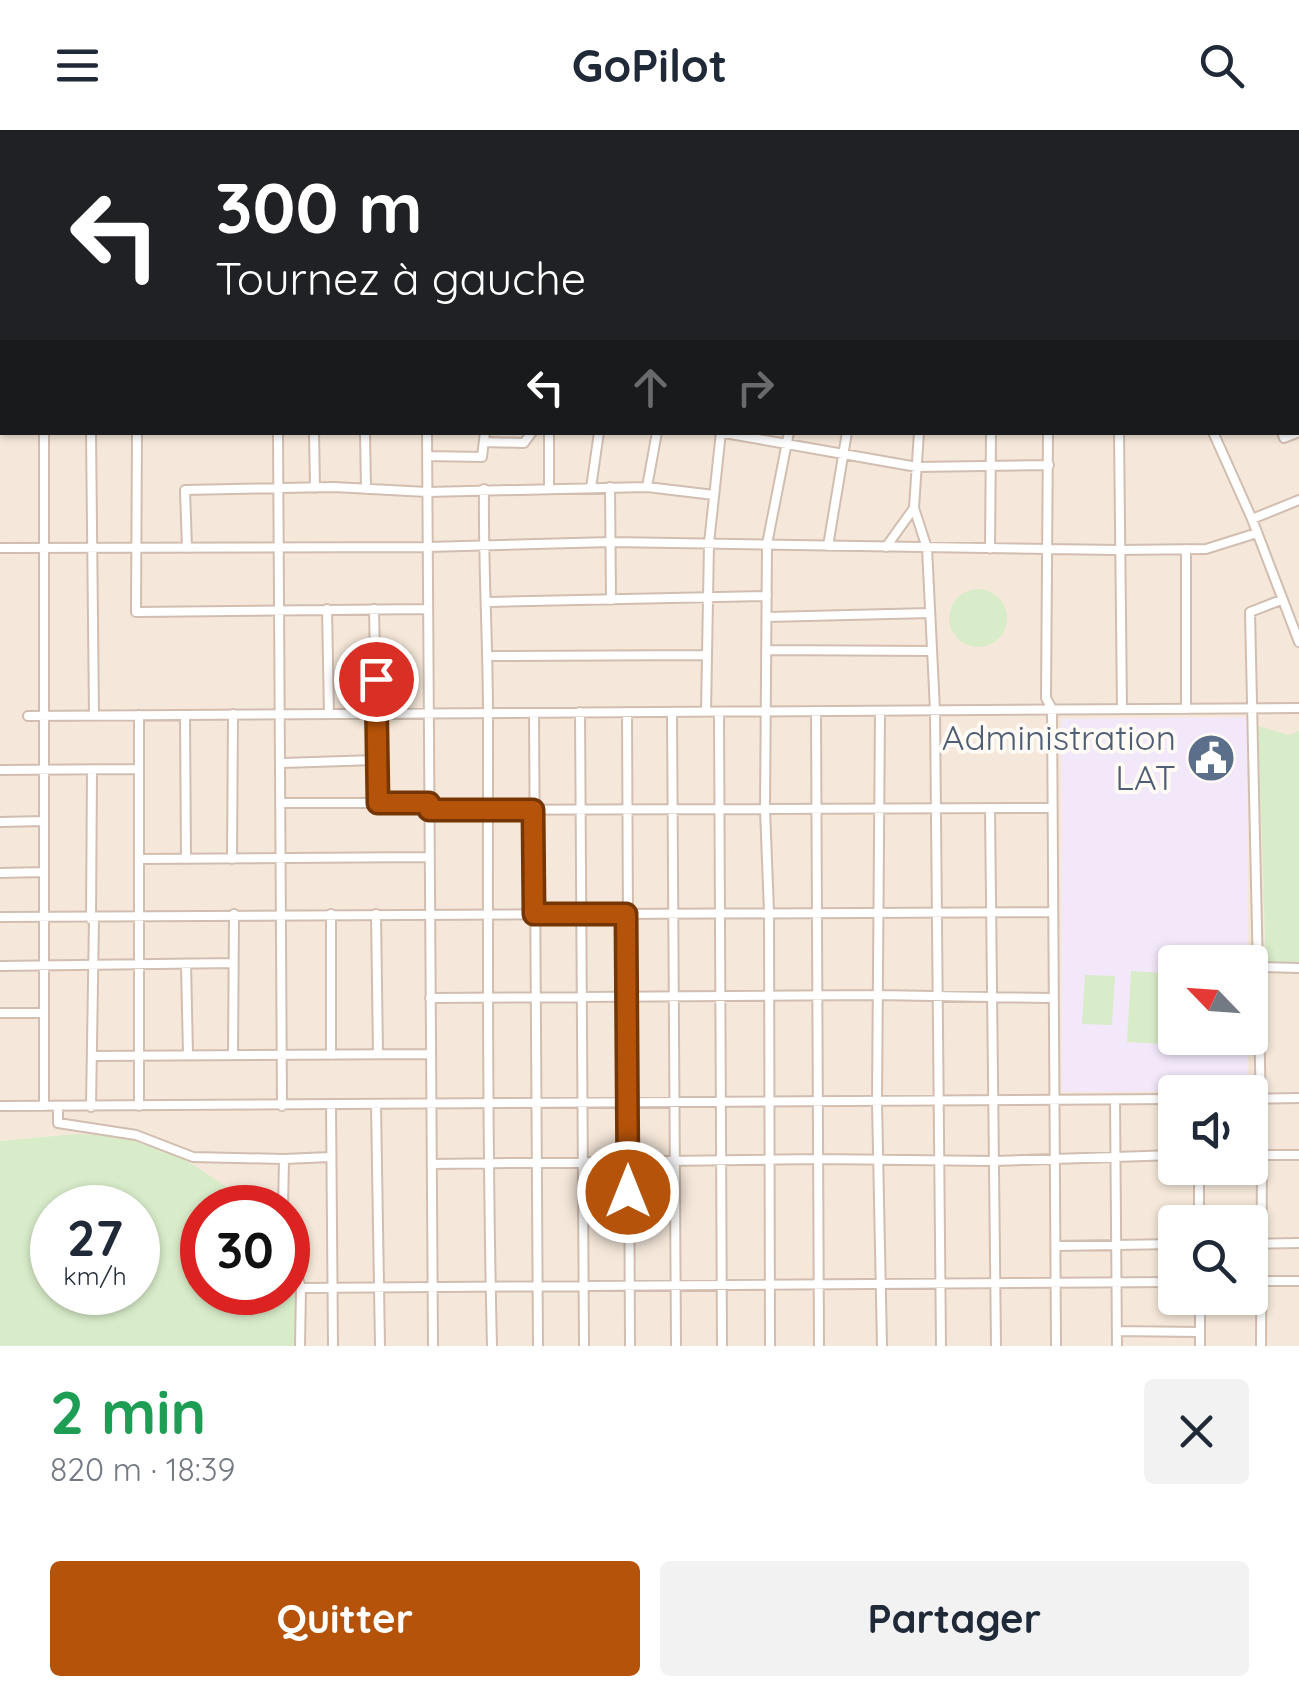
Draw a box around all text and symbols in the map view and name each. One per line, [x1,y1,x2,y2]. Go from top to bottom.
text: GoPilot [572,37,727,93]
icon: menu [50,38,105,93]
icon: search [1194,38,1249,93]
text: 300 m [215,163,423,251]
icon: left [50,170,180,300]
text: Tournez à gauche [215,250,586,306]
icon: left [518,360,573,415]
icon: ahead [623,360,678,415]
icon: right [728,360,783,415]
pin [334,637,419,722]
icon: arrive [349,652,404,707]
place label: Administration LAT [942,715,1176,799]
public building icon: Administration LAT [1185,732,1237,784]
north arrow [1158,945,1268,1055]
map controls [1158,945,1268,1315]
button: sound [1158,1075,1268,1185]
position arrow [576,1140,680,1244]
speed limit sign: 30 [180,1185,310,1315]
button: search [1158,1205,1268,1315]
text: 27 [67,1206,123,1269]
text: km/h [63,1260,127,1291]
text: 2 min [50,1374,206,1449]
button: close [1144,1379,1249,1484]
text: 820 m · 18:39 [50,1449,235,1489]
button: Quitter [50,1561,640,1676]
button: Partager [660,1561,1249,1676]

